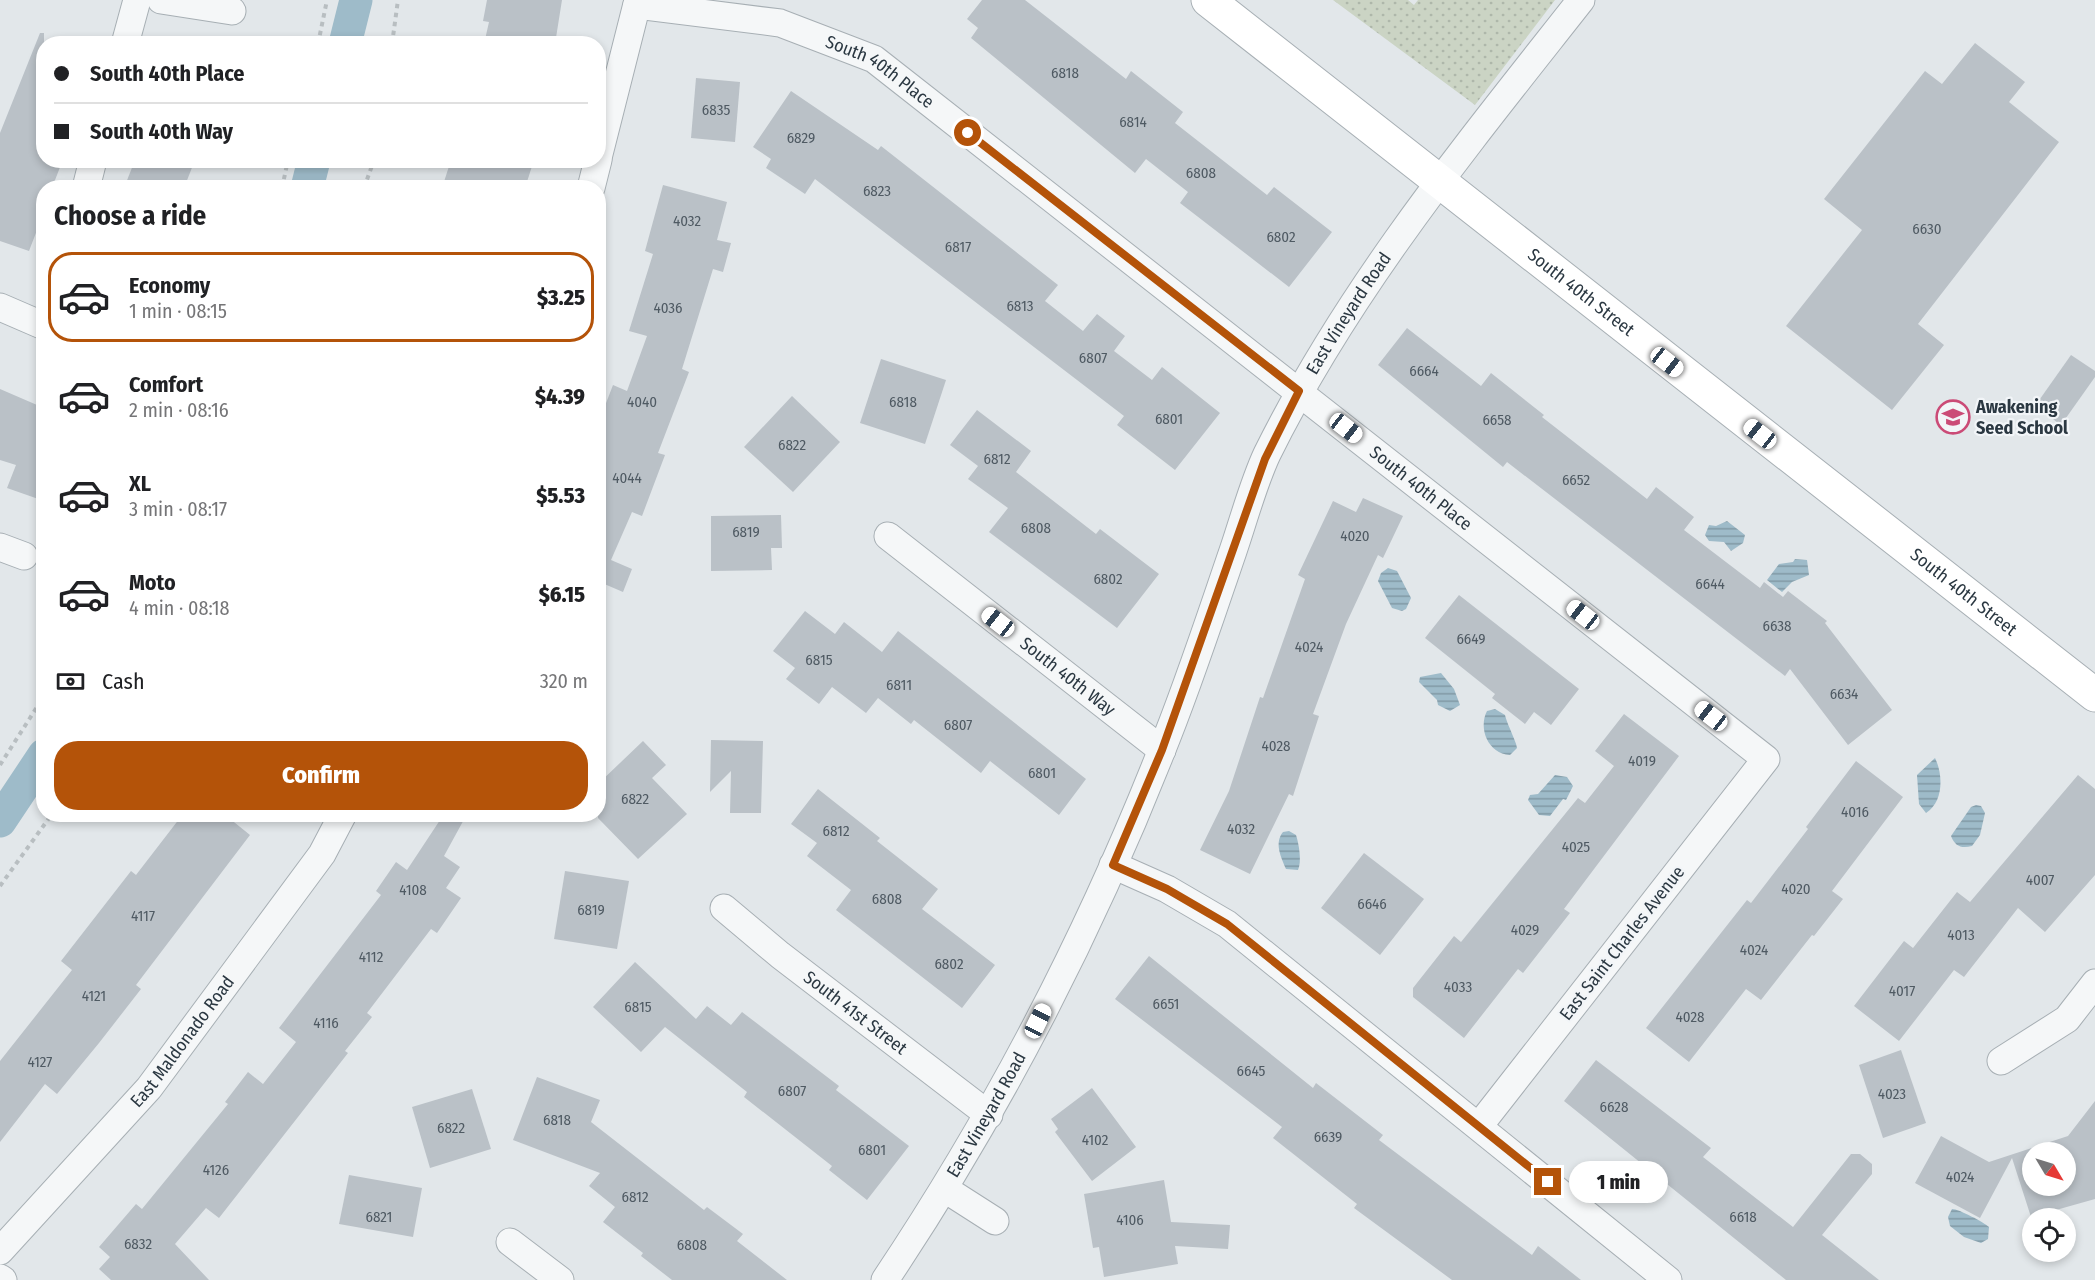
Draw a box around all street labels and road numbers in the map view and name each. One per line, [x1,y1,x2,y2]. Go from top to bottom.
street label: South 40th Place [823,31,939,113]
street label: South 40th Street [1523,244,1639,341]
street label: East Vineyard Road [1301,248,1396,378]
street label: South 40th Place [1365,441,1477,535]
street label: South 40th Street [1906,543,2022,641]
street label: South 40th Way [1016,632,1120,720]
street label: East Saint Charles Avenue [1555,861,1689,1025]
street label: South 41st Street [799,966,911,1059]
street label: East Maldonado Road [126,972,239,1112]
street label: East Vineyard Road [942,1048,1031,1181]

